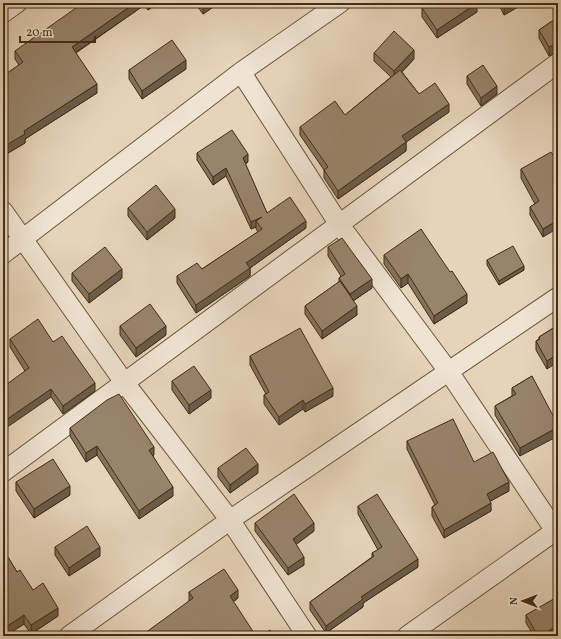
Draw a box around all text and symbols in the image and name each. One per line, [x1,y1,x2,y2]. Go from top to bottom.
scale bar [20,18,95,44]
text: 20 m [26,25,53,41]
north arrow [503,581,543,621]
text: N [507,597,522,605]

